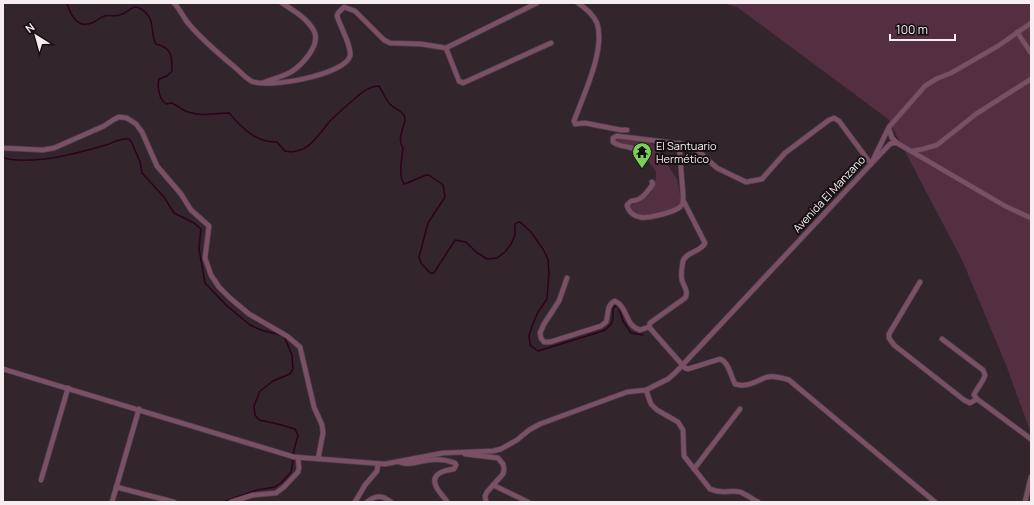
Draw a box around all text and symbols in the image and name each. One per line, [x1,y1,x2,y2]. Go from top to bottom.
north arrow [16,16,56,56]
scale bar [890,16,955,42]
text: N [22,19,37,36]
text: 100 m [896,21,928,38]
place label: El Santuario Hermético [656,138,717,166]
temple icon: El Santuario Hermético [631,141,653,169]
street label: Avenida El Manzano [789,152,868,235]

